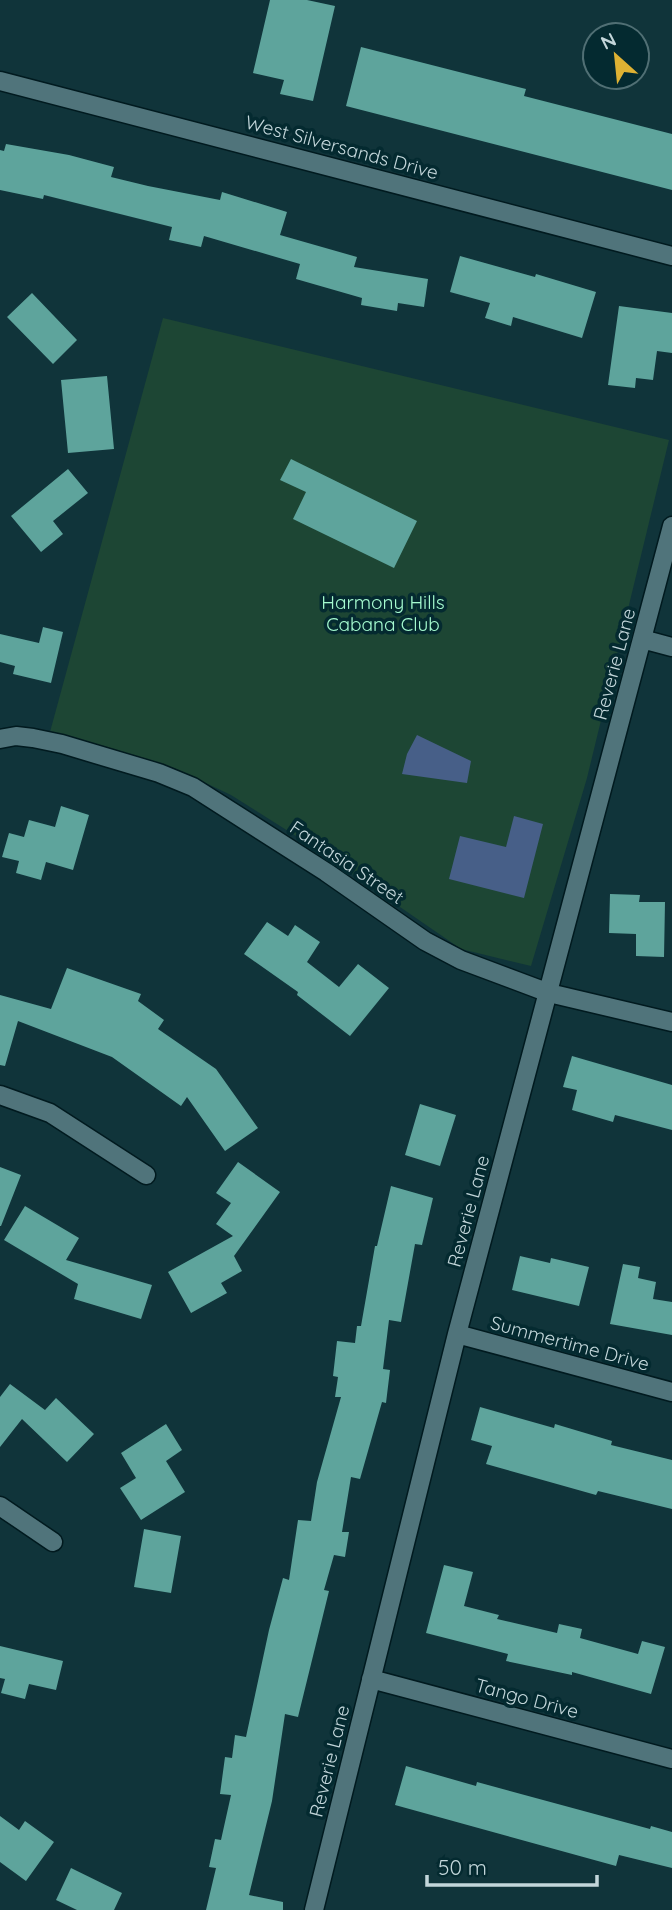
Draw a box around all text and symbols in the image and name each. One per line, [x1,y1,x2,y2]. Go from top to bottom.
north arrow [581,21,651,91]
text: N [597,27,620,55]
street label: West Silversands Drive [243,110,441,184]
park label: Harmony Hills Cabana Club [321,590,445,636]
street label: Reverie Lane [588,606,640,722]
street label: Fantasia Street [285,815,409,909]
street label: Reverie Lane [442,1153,494,1269]
street label: Summertime Drive [488,1310,652,1376]
street label: Tango Drive [473,1673,581,1723]
street label: Reverie Lane [303,1702,355,1820]
scale bar [427,1843,597,1887]
text: 50 m [438,1854,487,1880]

